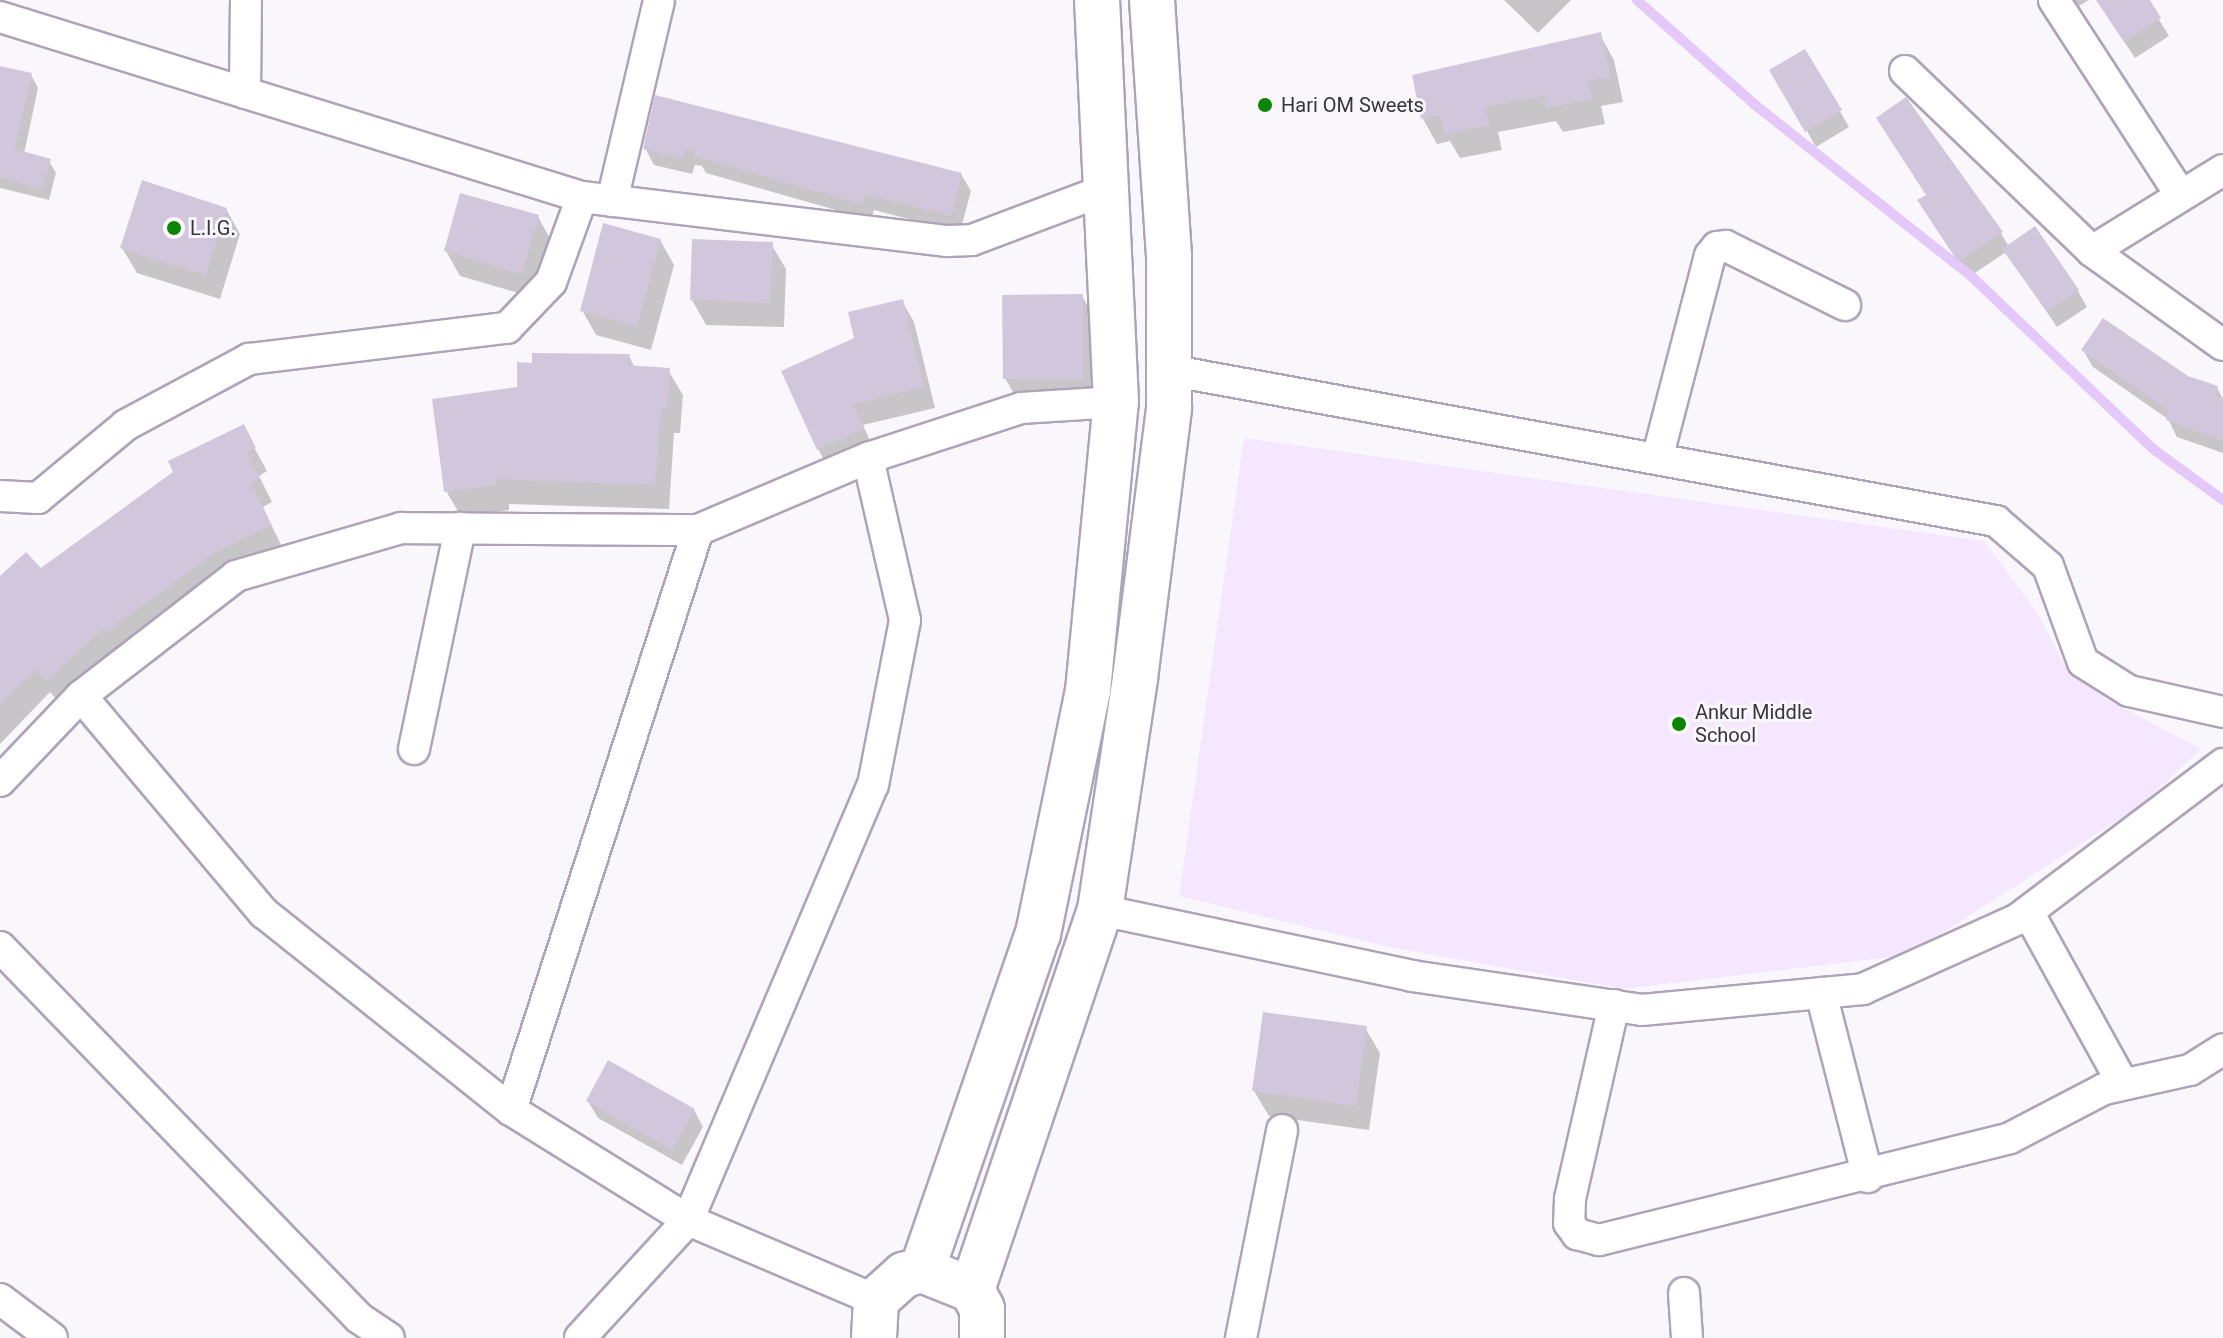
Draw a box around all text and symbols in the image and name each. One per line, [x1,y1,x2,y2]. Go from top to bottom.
place label: Hari OM Sweets [1281,93,1424,117]
marker: Hari OM Sweets [1256,96,1274,114]
place label: L.I.G. [190,216,236,240]
marker: L.I.G. [165,219,183,237]
place label: Ankur Middle School [1695,700,1812,747]
marker: Ankur Middle School [1670,715,1688,733]

